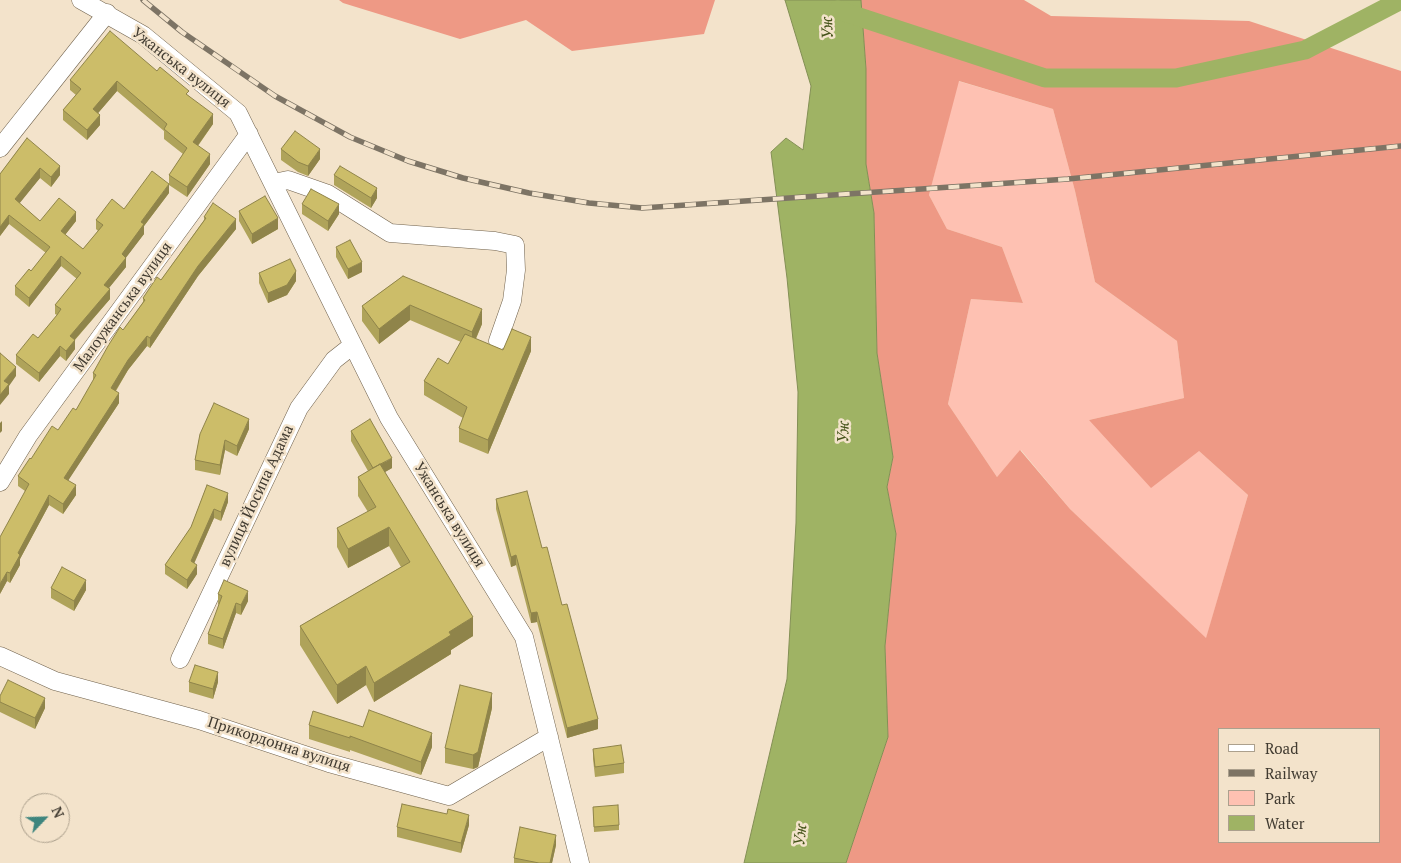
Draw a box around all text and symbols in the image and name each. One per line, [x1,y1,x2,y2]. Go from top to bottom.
water label: Уж [818,17,838,39]
street label: Ужанська вулиця [128,24,234,112]
street label: Малоужанська вулиця [70,239,176,375]
water label: Уж [834,421,854,443]
street label: вулиця Йосипа Адама [216,422,298,570]
street label: Ужанська вулиця [410,459,488,571]
street label: Прикордонна вулиця [205,713,353,777]
legend [1218,728,1381,843]
text: Road [1265,738,1298,758]
text: Railway [1265,763,1317,783]
text: Park [1265,788,1295,808]
north arrow [20,793,70,843]
text: N [47,803,69,821]
text: Water [1265,813,1304,833]
water label: Уж [790,823,812,847]

